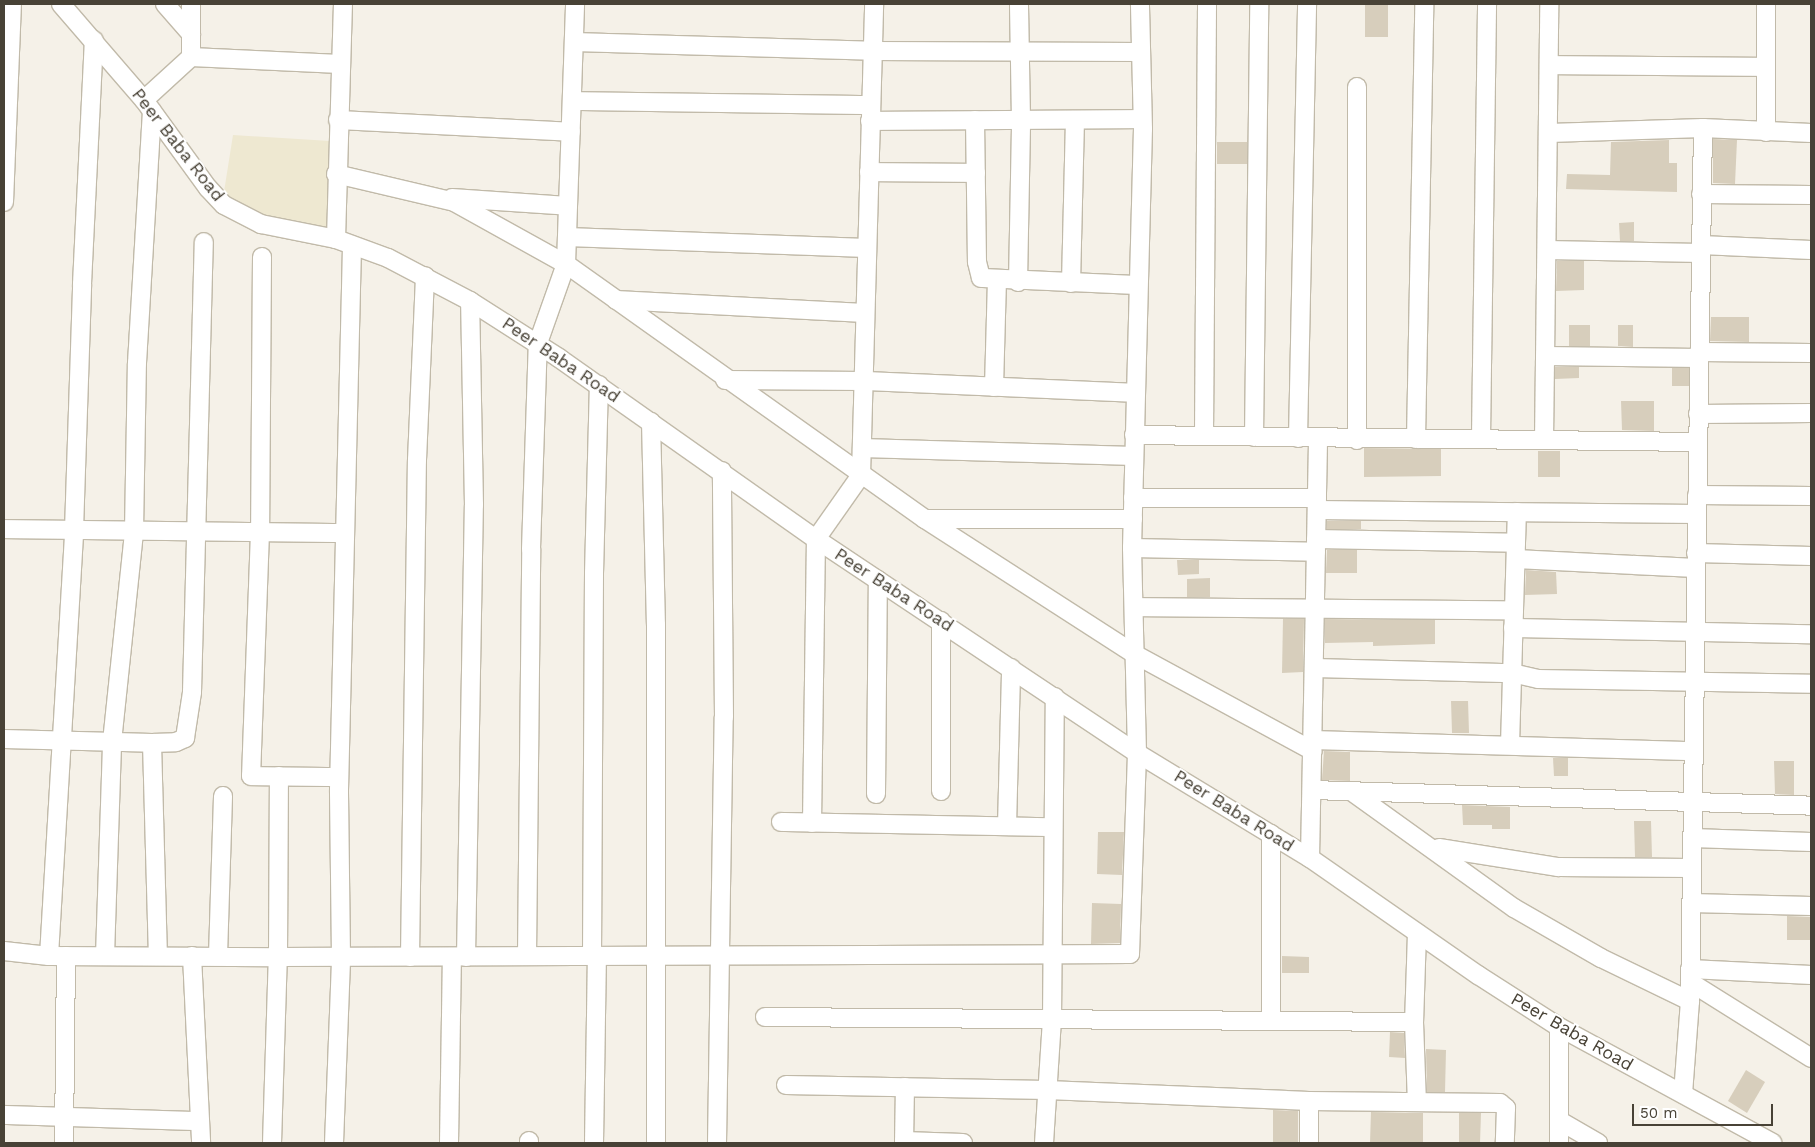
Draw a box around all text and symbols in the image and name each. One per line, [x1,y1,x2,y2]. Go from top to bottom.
street label: Peer Baba Road [127,84,229,206]
street label: Peer Baba Road [498,312,624,408]
street label: Peer Baba Road [830,543,958,637]
street label: Peer Baba Road [1170,765,1298,857]
street label: Peer Baba Road [1507,988,1637,1076]
scale bar [1635,1094,1776,1126]
text: 50 m [1640,1104,1677,1122]

